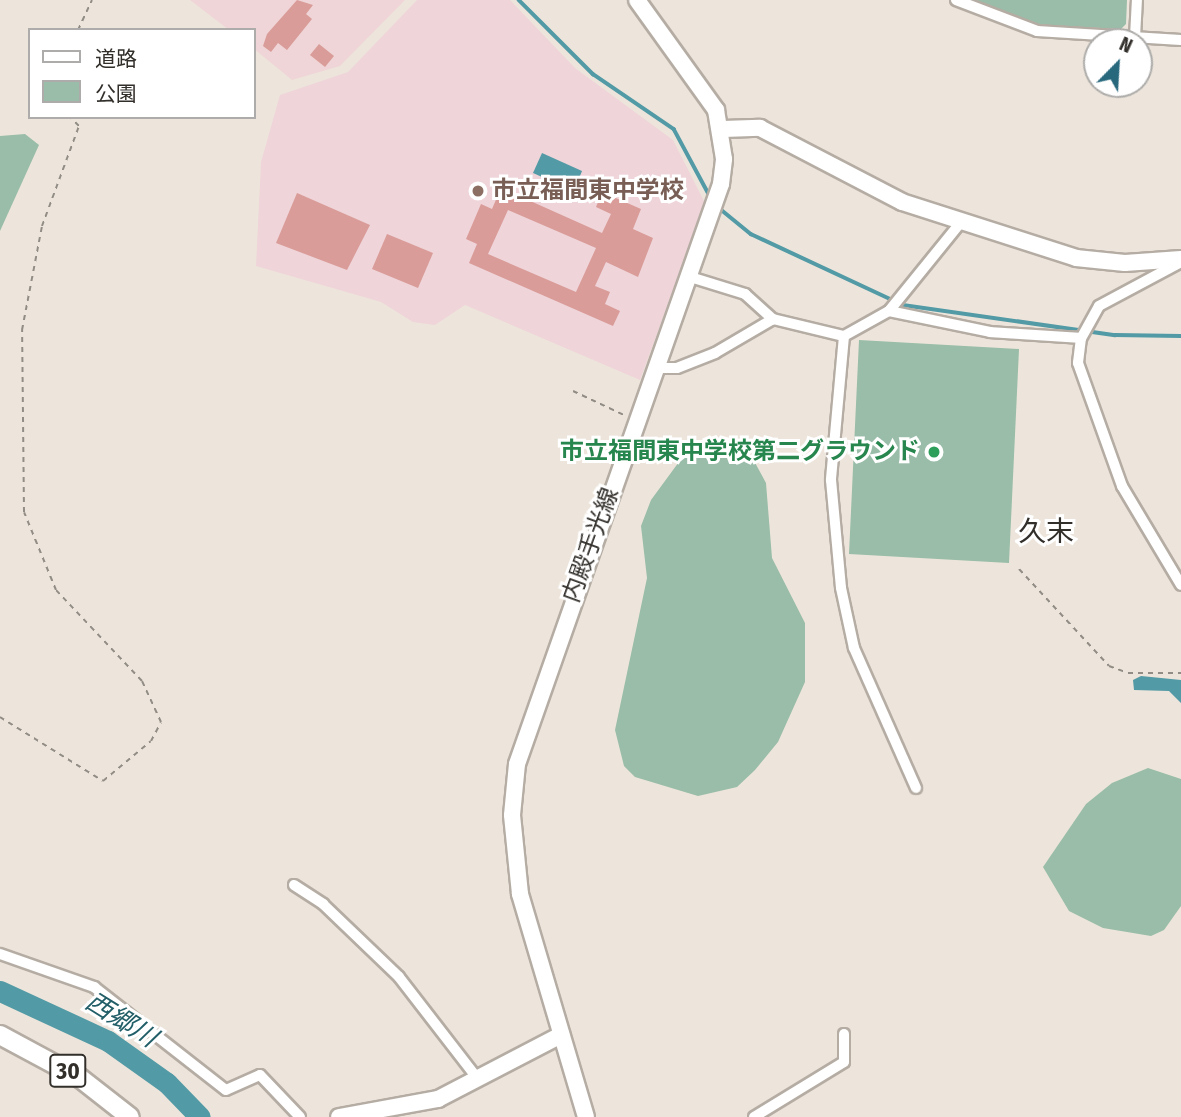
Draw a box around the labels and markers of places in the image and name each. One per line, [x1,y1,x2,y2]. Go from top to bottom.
place label: 市立福間東中学校 [492,177,684,205]
marker: 市立福間東中学校 [470,183,486,199]
place label: 市立福間東中学校第二グラウンド [560,438,920,466]
marker: 市立福間東中学校第二グラウンド [926,444,942,460]

